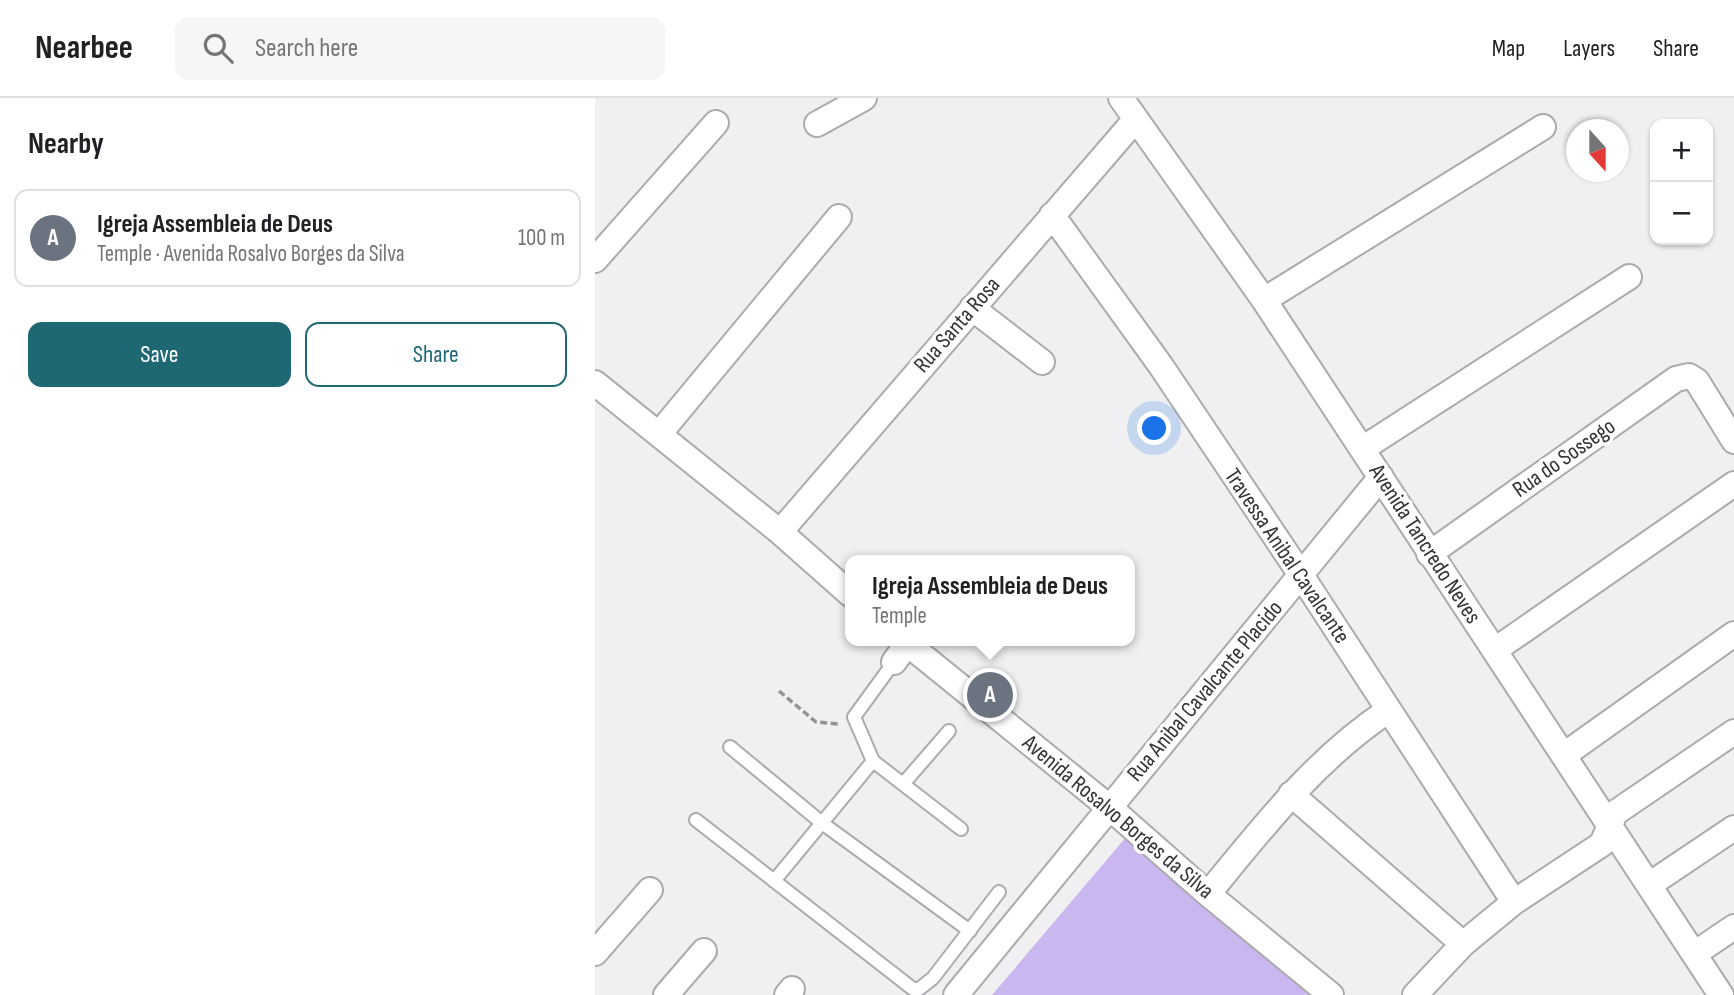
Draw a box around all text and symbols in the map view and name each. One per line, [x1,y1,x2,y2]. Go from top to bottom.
search box [175,17,665,80]
text: Nearbee [35,28,133,68]
icon: search [199,29,237,67]
text: Search here [255,33,358,64]
text: Map [1492,34,1525,63]
text: Layers [1563,34,1615,63]
text: Share [1653,34,1699,63]
north arrow [1566,119,1629,182]
map controls [1650,119,1713,245]
button: + [1650,119,1713,182]
text: Nearby [28,126,104,162]
button: − [1650,182,1713,245]
text: Igreja Assembleia de Deus [97,209,333,240]
text: A [48,224,58,252]
text: 100 m [518,224,565,252]
text: Temple · Avenida Rosalvo Borges da Silva [97,240,405,268]
street label: Rua Santa Rosa [908,271,1006,379]
button: Save [28,322,291,387]
button: Share [305,322,567,387]
your location [1137,411,1171,445]
street label: Rua do Sossego [1507,412,1621,504]
street label: Avenida Tancredo Neves [1362,458,1487,629]
street label: Travessa Anibal Cavalcante [1218,463,1356,649]
popup [845,555,1135,646]
text: Igreja Assembleia de Deus [872,571,1108,602]
street label: Rua Anibal Cavalcante Placido [1121,595,1289,787]
text: Temple [872,602,927,630]
pin: A [967,669,1013,721]
street label: Avenida Rosalvo Borges da Silva [1016,728,1219,905]

